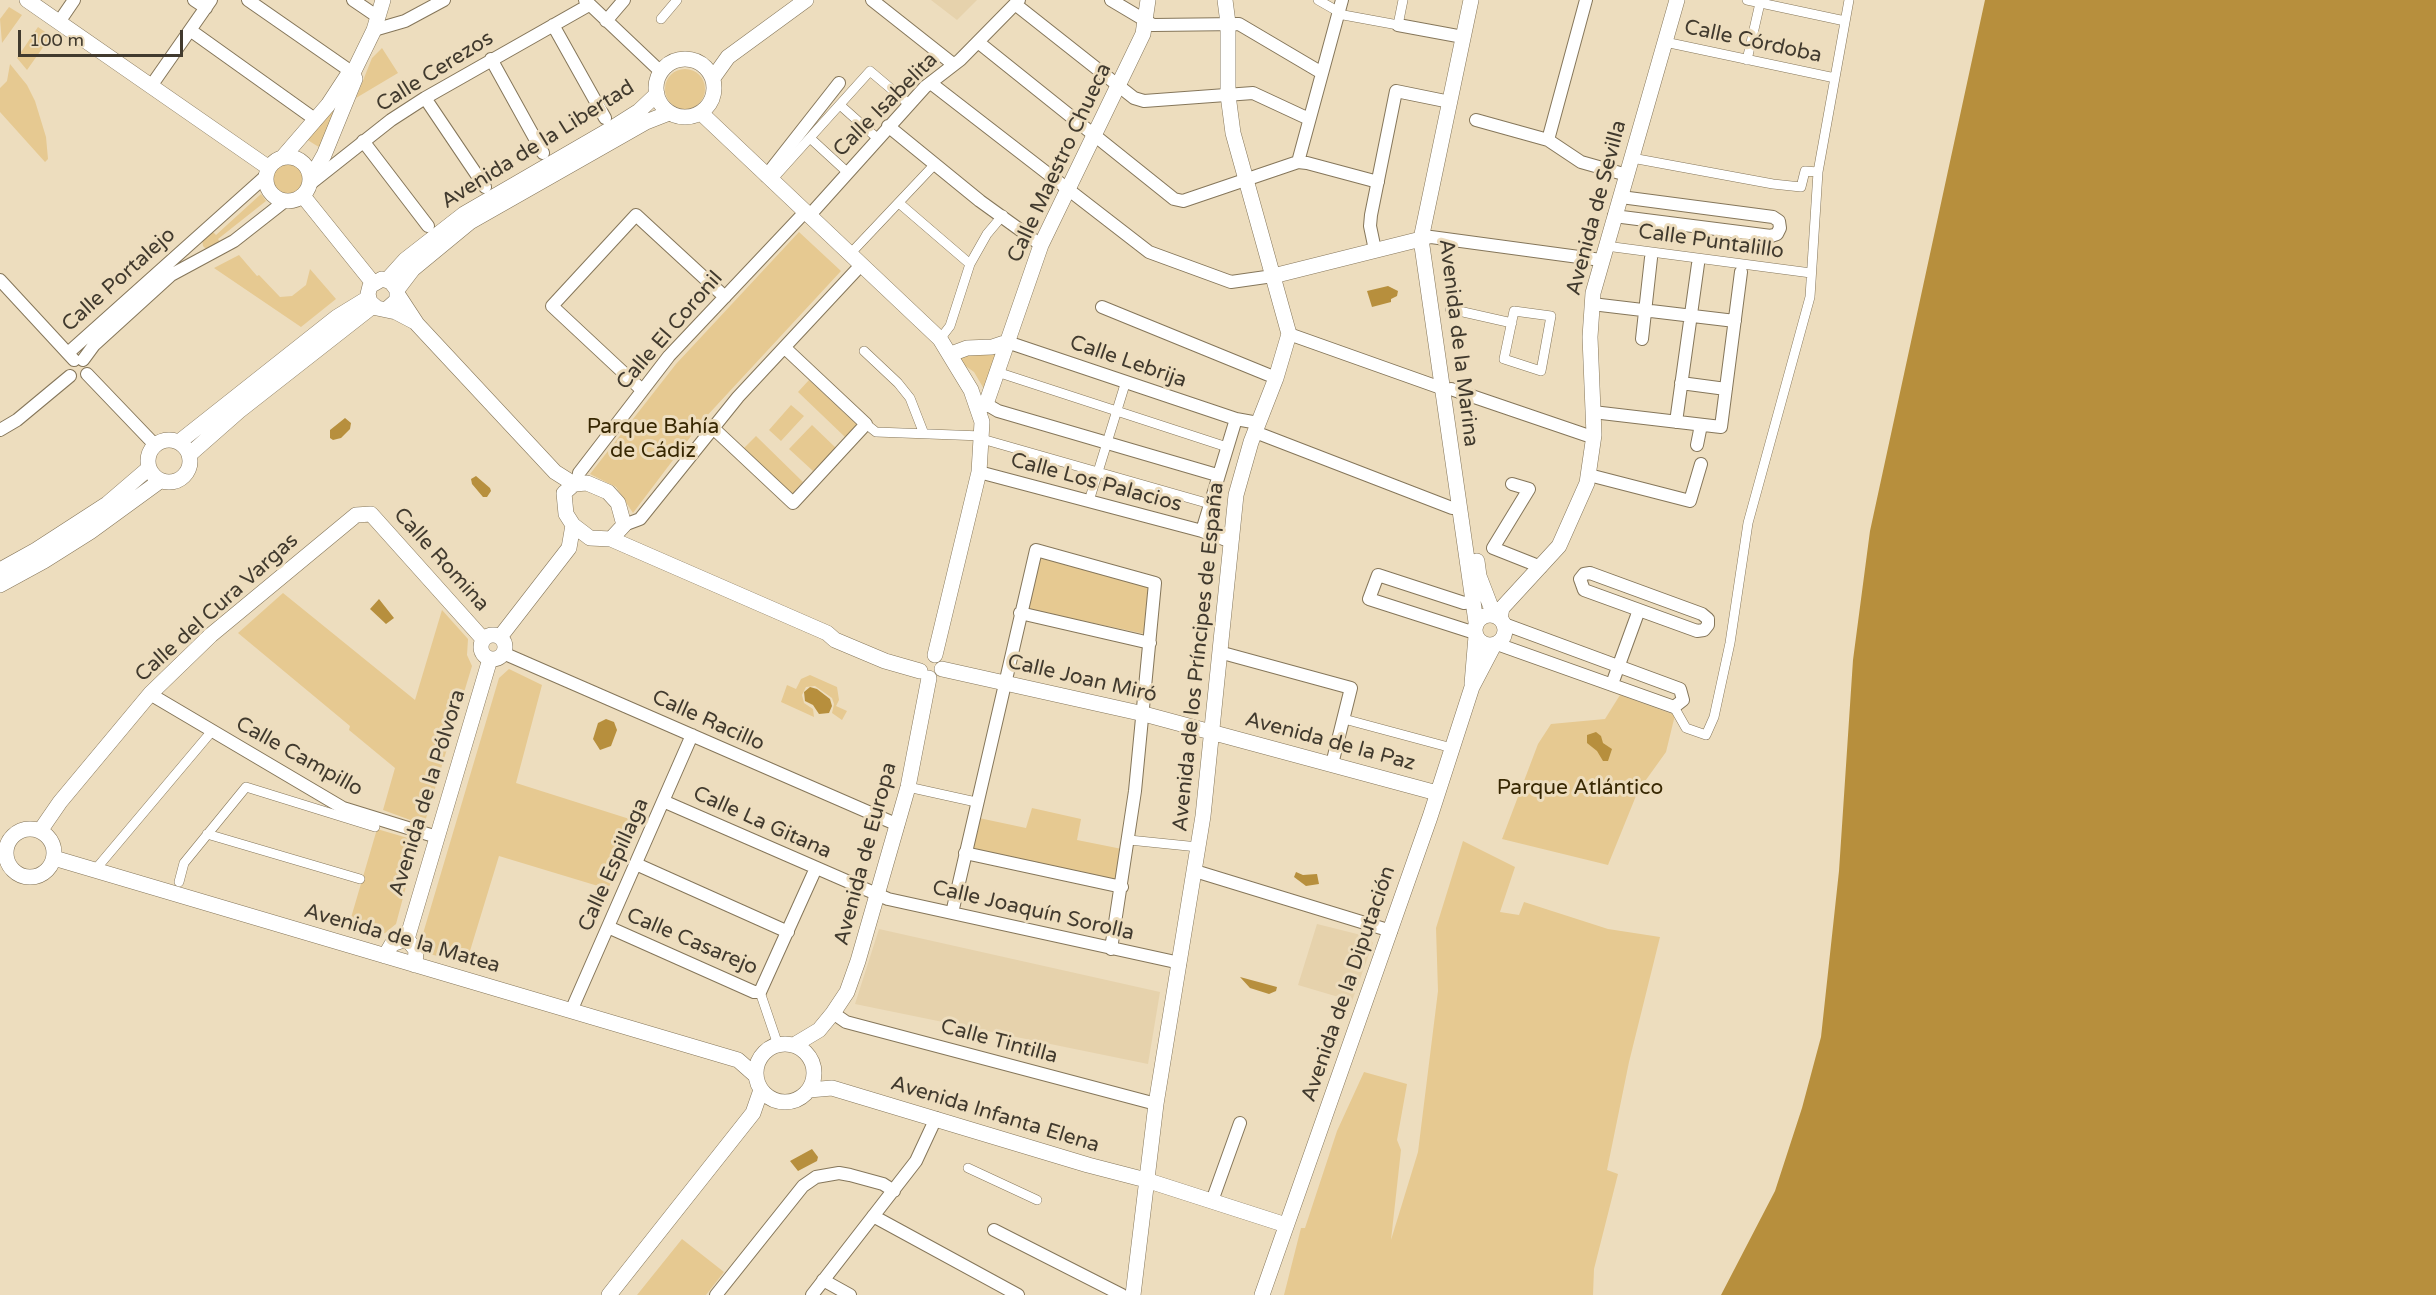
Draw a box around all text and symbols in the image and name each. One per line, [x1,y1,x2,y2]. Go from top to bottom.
street label: Calle Córdoba [1682,15,1824,69]
scale bar [21,18,186,56]
street label: Calle Cerezos [372,26,498,118]
text: 100 m [29,29,84,51]
street label: Calle Isabelita [829,48,943,162]
street label: Calle Maestro Chueca [1003,59,1117,267]
street label: Avenida de la Libertad [437,75,639,215]
street label: Avenida de Sevilla [1562,118,1632,298]
street label: Calle Puntalillo [1636,219,1786,265]
street label: Calle Portalejo [57,223,181,337]
street label: Avenida de la Marina [1433,238,1483,448]
street label: Calle El Coronil [612,266,728,396]
street label: Calle Lebrija [1066,330,1190,394]
park label: Parque Bahía de Cádiz [587,414,719,464]
street label: Calle Los Palacios [1008,448,1184,518]
street label: Avenida de los Príncipes de España [1168,481,1230,833]
street label: Calle Romina [388,503,494,617]
street label: Calle del Cura Vargas [130,528,304,688]
street label: Calle Joan Miró [1005,650,1159,708]
street label: Calle Racillo [648,685,768,757]
street label: Avenida de la Pólvora [385,687,471,899]
street label: Avenida de la Paz [1242,707,1418,777]
street label: Calle Campillo [231,712,367,802]
street label: Avenida de Europa [829,760,903,948]
park label: Parque Atlántico [1497,775,1663,801]
street label: Calle La Gitana [689,781,835,865]
street label: Calle Espillaga [573,794,655,936]
street label: Avenida de la Diputación [1297,863,1401,1105]
street label: Calle Joaquín Sorolla [930,875,1136,947]
street label: Avenida de la Matea [301,899,503,979]
street label: Calle Casarejo [623,903,761,981]
street label: Calle Tintilla [938,1014,1060,1070]
street label: Avenida Infanta Elena [888,1071,1102,1159]

